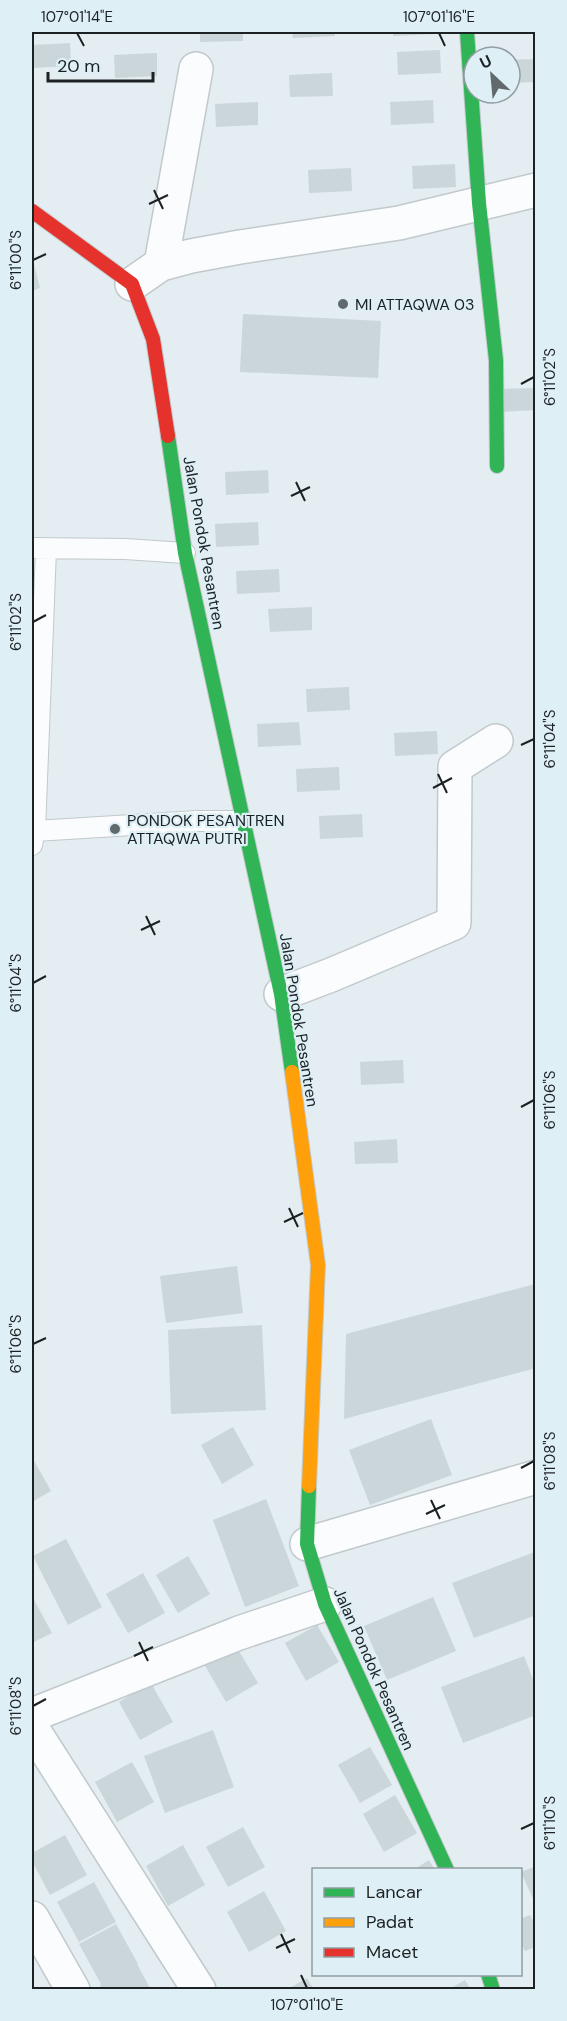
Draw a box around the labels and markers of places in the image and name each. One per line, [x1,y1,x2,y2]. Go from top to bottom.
place label: MI ATTAQWA 03 [355,294,475,315]
marker: MI ATTAQWA 03 [336,297,350,311]
place label: PONDOK PESANTREN ATTAQWA PUTRI [127,810,285,849]
marker: PONDOK PESANTREN ATTAQWA PUTRI [108,822,122,836]

